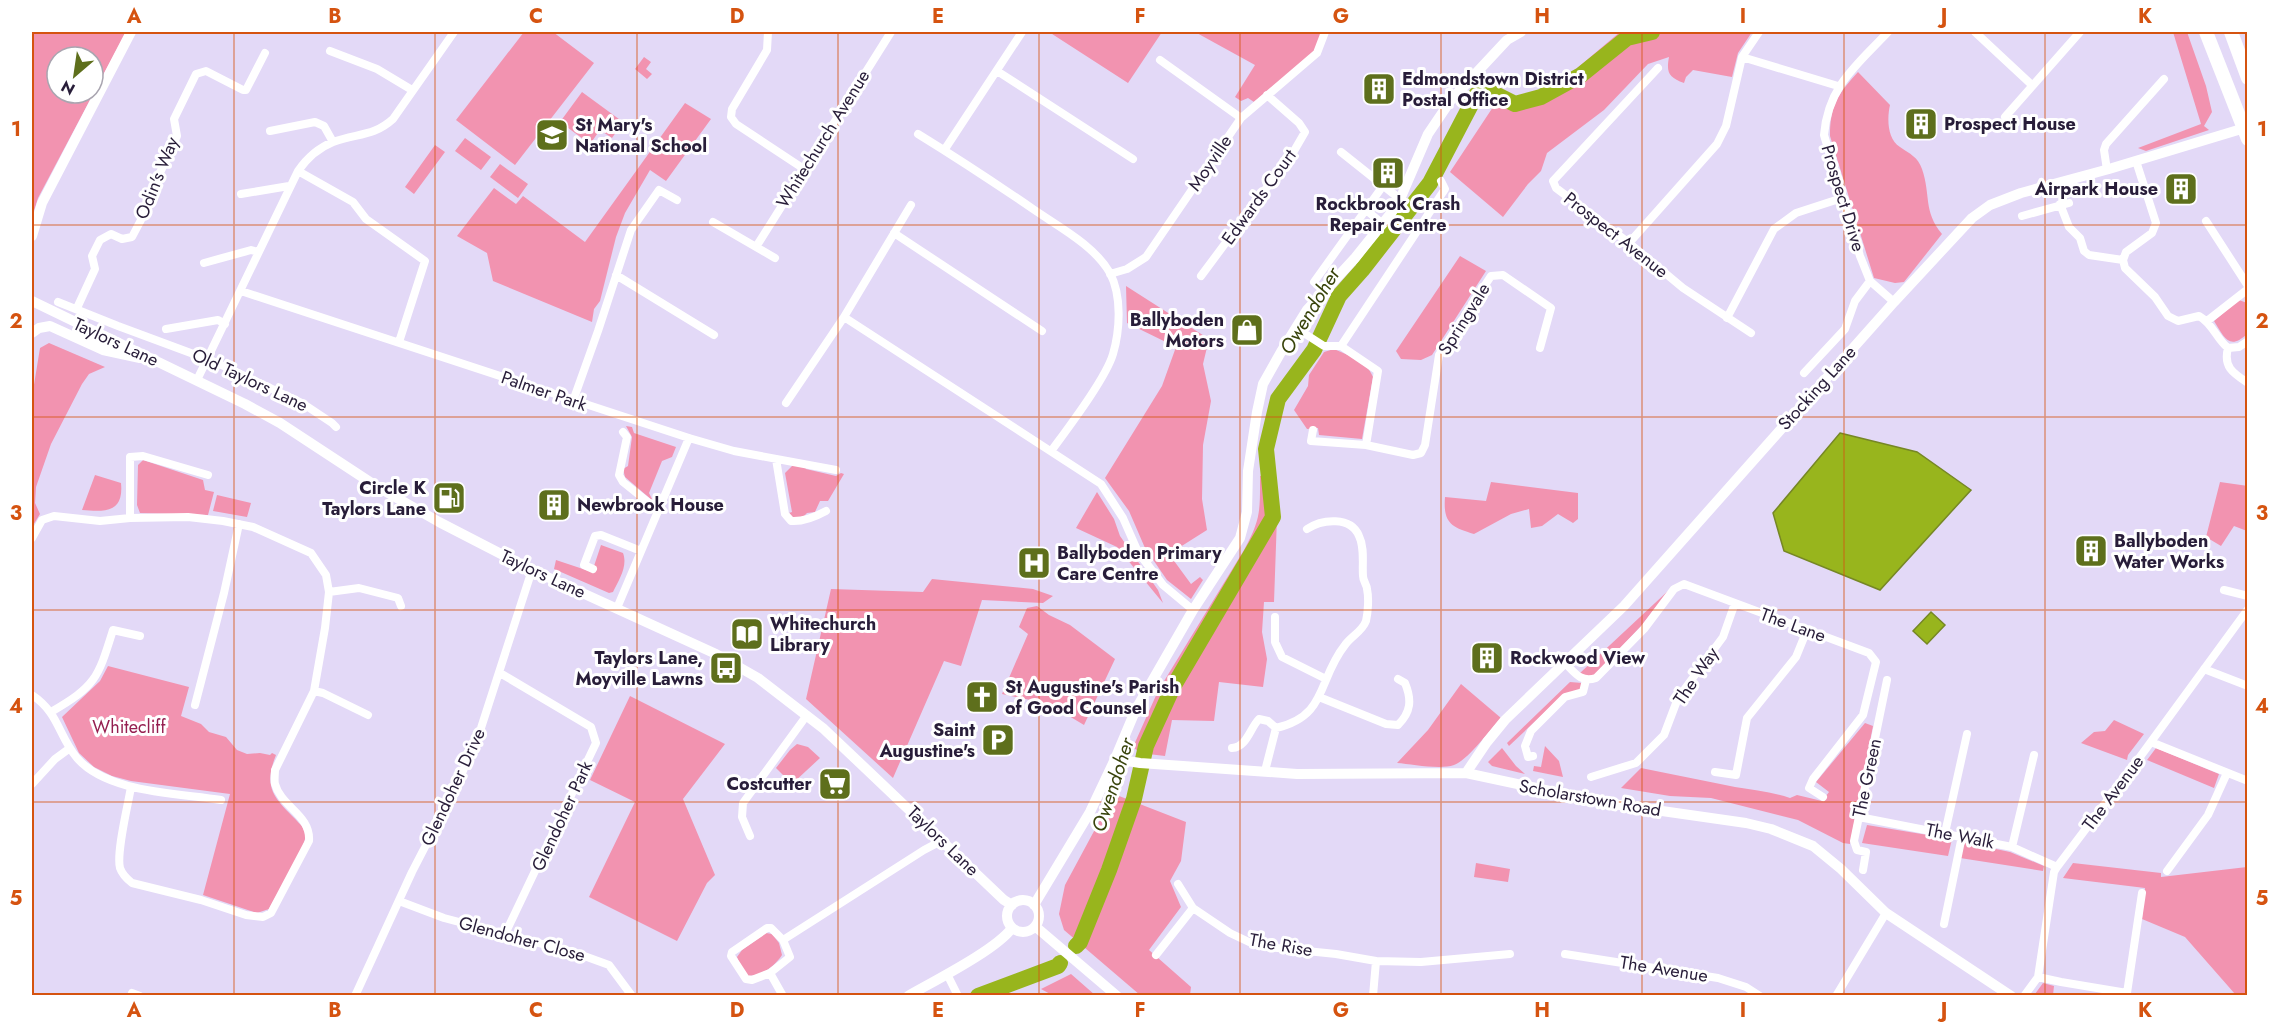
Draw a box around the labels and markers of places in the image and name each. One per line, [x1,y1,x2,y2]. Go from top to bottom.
place label: Edmondstown District Postal Office [1402,66,1584,113]
building icon: Edmondstown District Postal Office [1361,71,1397,107]
building icon: Prospect House [1903,106,1939,142]
place label: Prospect House [1944,111,2076,137]
place label: St Mary's National School [575,112,707,159]
school or university icon: St Mary's National School [534,117,570,153]
building icon: Rockbrook Crash Repair Centre [1370,155,1406,191]
building icon: Airpark House [2163,171,2199,207]
place label: Airpark House [2034,176,2158,202]
place label: Rockbrook Crash Repair Centre [1316,191,1460,238]
place label: Ballyboden Motors [1130,307,1224,354]
shop icon: Ballyboden Motors [1229,312,1265,348]
place label: Circle K Taylors Lane [322,475,426,522]
fuel station icon: Circle K Taylors Lane [431,480,467,516]
building icon: Newbrook House [536,487,572,523]
place label: Newbrook House [577,492,724,518]
place label: Ballyboden Water Works [2114,528,2224,575]
building icon: Ballyboden Water Works [2073,533,2109,569]
place label: Ballyboden Primary Care Centre [1057,540,1222,587]
hospital icon: Ballyboden Primary Care Centre [1016,545,1052,581]
place label: Whitechurch Library [770,611,876,658]
library icon: Whitechurch Library [729,616,765,652]
building icon: Rockwood View [1469,640,1505,676]
place label: Taylors Lane, Moyville Lawns [575,645,703,692]
place label: Rockwood View [1510,645,1645,671]
bus stop icon: Taylors Lane, Moyville Lawns [708,650,744,686]
place label: St Augustine's Parish of Good Counsel [1005,674,1179,721]
church icon: St Augustine's Parish of Good Counsel [964,679,1000,715]
place label: Saint Augustine's [878,717,975,764]
parking icon: Saint Augustine's [980,722,1016,758]
supermarket icon: Costcutter [817,766,853,802]
place label: Costcutter [726,771,813,797]

